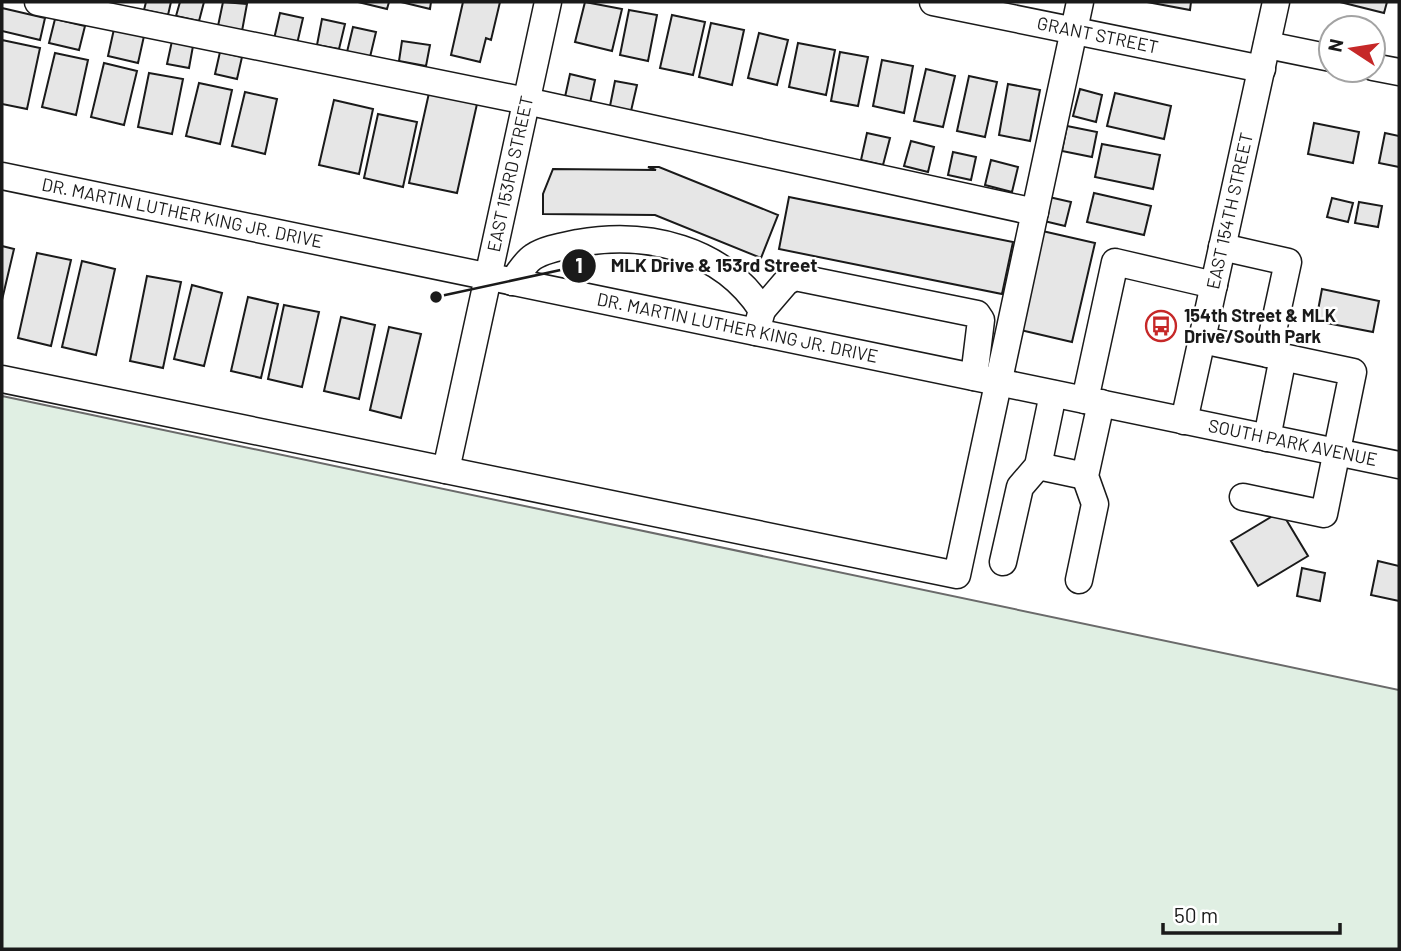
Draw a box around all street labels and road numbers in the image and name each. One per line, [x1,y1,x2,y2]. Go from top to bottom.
street label: GRANT STREET [1035,11,1160,58]
street label: EAST 153RD STREET [482,94,537,254]
street label: EAST 154TH STREET [1201,130,1257,291]
street label: DR. MARTIN LUTHER KING JR. DRIVE [40,173,325,252]
street label: DR. MARTIN LUTHER KING JR. DRIVE [595,287,880,367]
street label: SOUTH PARK AVENUE [1206,414,1379,470]

